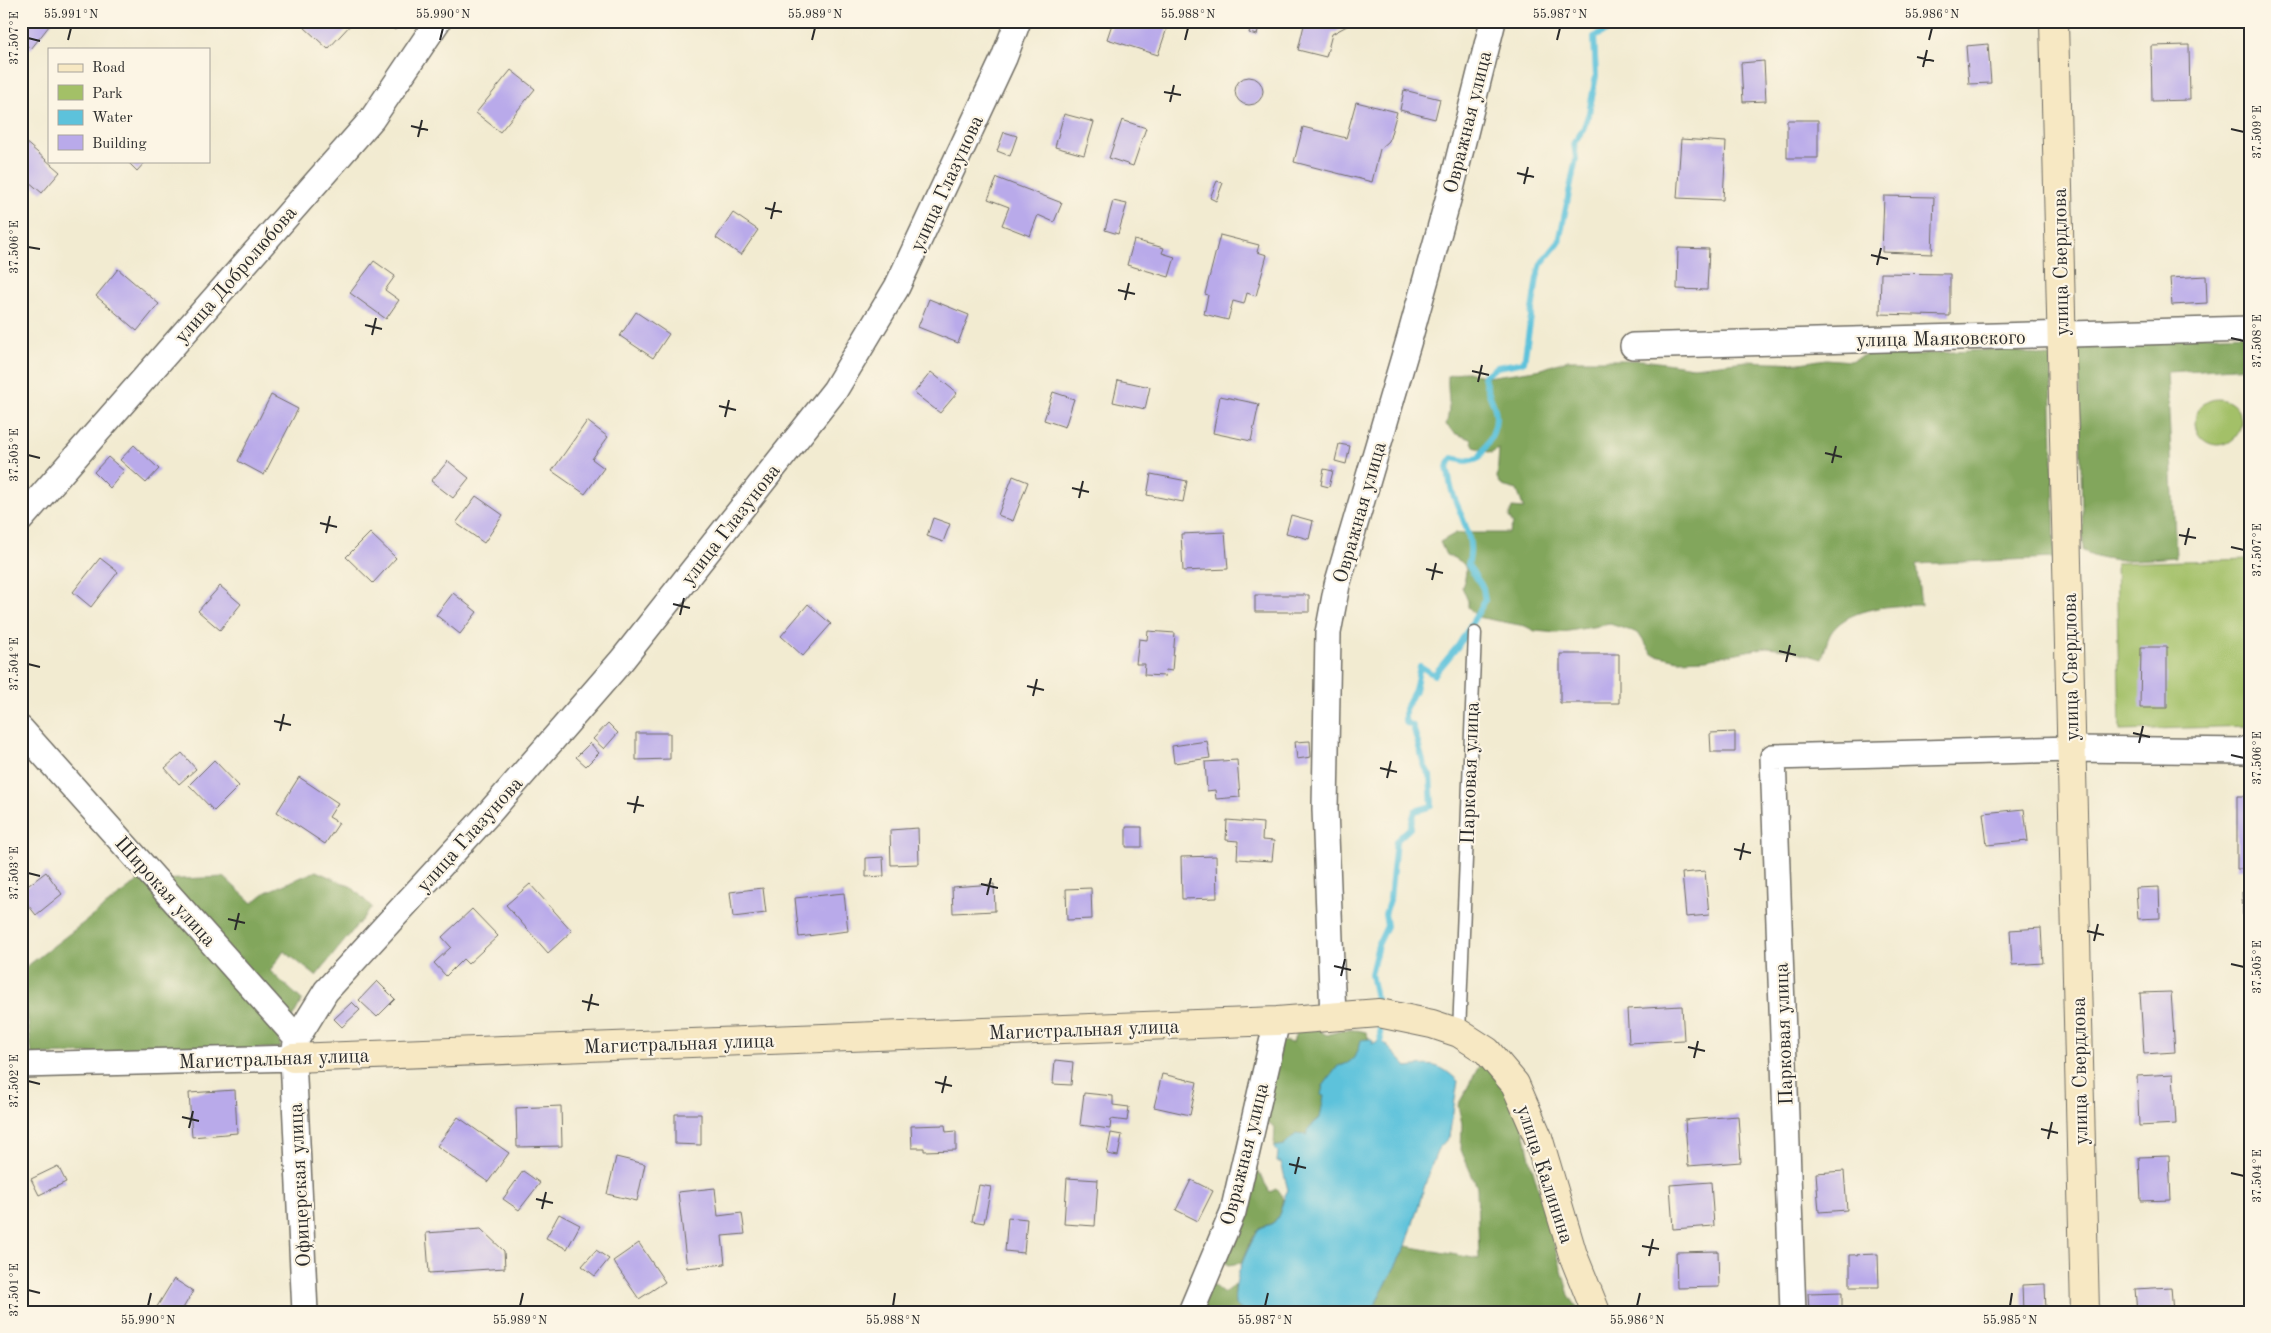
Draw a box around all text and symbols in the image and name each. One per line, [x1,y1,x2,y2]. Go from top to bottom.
text: 55.991°N [44,8,98,21]
text: 55.990°N [416,8,470,21]
text: 55.989°N [788,8,842,21]
text: 55.988°N [1161,8,1215,21]
text: 55.987°N [1533,8,1587,21]
text: 55.986°N [1905,8,1959,21]
text: 37.507°E [8,11,21,65]
legend [48,48,210,162]
street label: Овражная улица [1442,49,1496,196]
text: Road [92,61,126,76]
text: Park [92,87,123,102]
text: 37.509°E [2251,105,2264,159]
text: Water [92,111,133,126]
street label: улица Глазунова [908,113,988,255]
text: Building [92,137,147,152]
street label: улица Свердлова [2051,188,2073,336]
street label: улица Добролюбова [172,203,301,348]
text: 37.506°E [8,220,21,274]
text: 37.508°E [2251,314,2264,368]
street label: улица Маяковского [1856,329,2026,351]
text: 37.505°E [8,428,21,482]
street label: Овражная улица [1331,439,1391,586]
street label: улица Глазунова [678,461,785,589]
text: 37.507°E [2251,523,2264,577]
street label: улица Свердлова [2061,593,2083,741]
text: 37.504°E [8,637,21,691]
street label: Парковая улица [1459,701,1483,845]
text: 37.506°E [2251,731,2264,785]
street label: улица Глазунова [414,774,527,897]
street label: Широкая улица [110,834,219,951]
text: 37.503°E [8,846,21,900]
text: 37.505°E [2251,940,2264,994]
street label: Парковая улица [1773,962,1797,1106]
street label: улица Свердлова [2070,997,2092,1145]
street label: Магистральная улица [988,1018,1180,1044]
street label: Магистральная улица [583,1032,775,1058]
street label: Магистральная улица [178,1047,370,1073]
text: 37.502°E [8,1054,21,1108]
street label: Овражная улица [1219,1081,1273,1228]
street label: Офицерская улица [287,1102,315,1267]
street label: улица Калинина [1512,1103,1576,1247]
text: 37.504°E [2251,1149,2264,1203]
text: 37.501°E [8,1263,21,1317]
text: 55.990°N [121,1314,175,1327]
text: 55.989°N [493,1314,547,1327]
text: 55.988°N [866,1314,920,1327]
text: 55.987°N [1238,1314,1292,1327]
text: 55.986°N [1610,1314,1664,1327]
text: 55.985°N [1983,1314,2037,1327]

